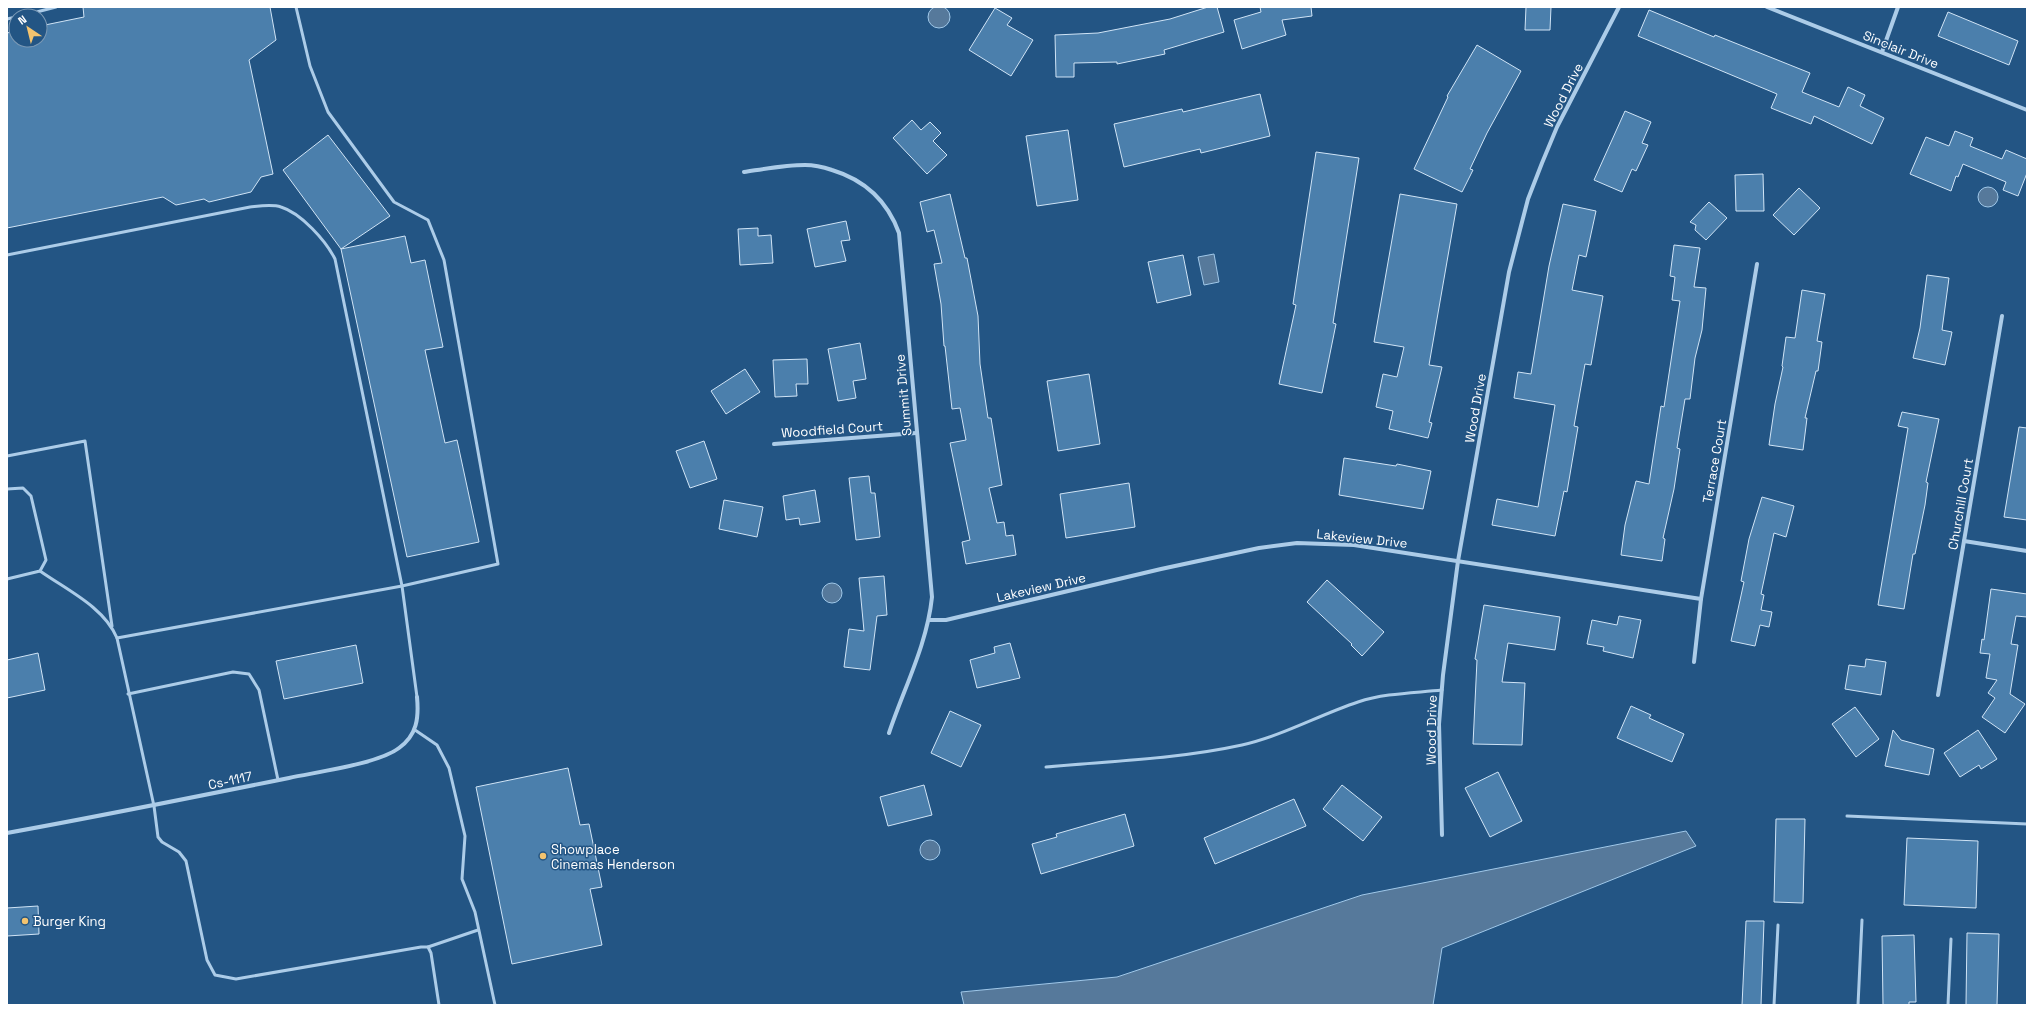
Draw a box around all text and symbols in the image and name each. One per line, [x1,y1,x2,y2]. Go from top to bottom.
north arrow [8,8,48,48]
text: N [15,12,29,28]
street label: Sinclair Drive [1860,27,1941,72]
street label: Wood Drive [1540,60,1587,130]
street label: Summit Drive [891,353,916,437]
street label: Wood Drive [1461,372,1490,444]
street label: Woodfield Court [781,417,884,442]
street label: Terrace Court [1699,418,1730,504]
street label: Churchill Court [1944,457,1977,551]
street label: Lakeview Drive [1316,525,1408,552]
street label: Lakeview Drive [995,569,1088,606]
street label: Wood Drive [1422,695,1441,765]
street label: Cs-1117 [206,768,254,793]
place label: Showplace Cinemas Henderson [551,841,675,873]
marker: Showplace Cinemas Henderson [538,851,548,861]
place label: Burger King [33,913,106,930]
marker: Burger King [20,916,30,926]

